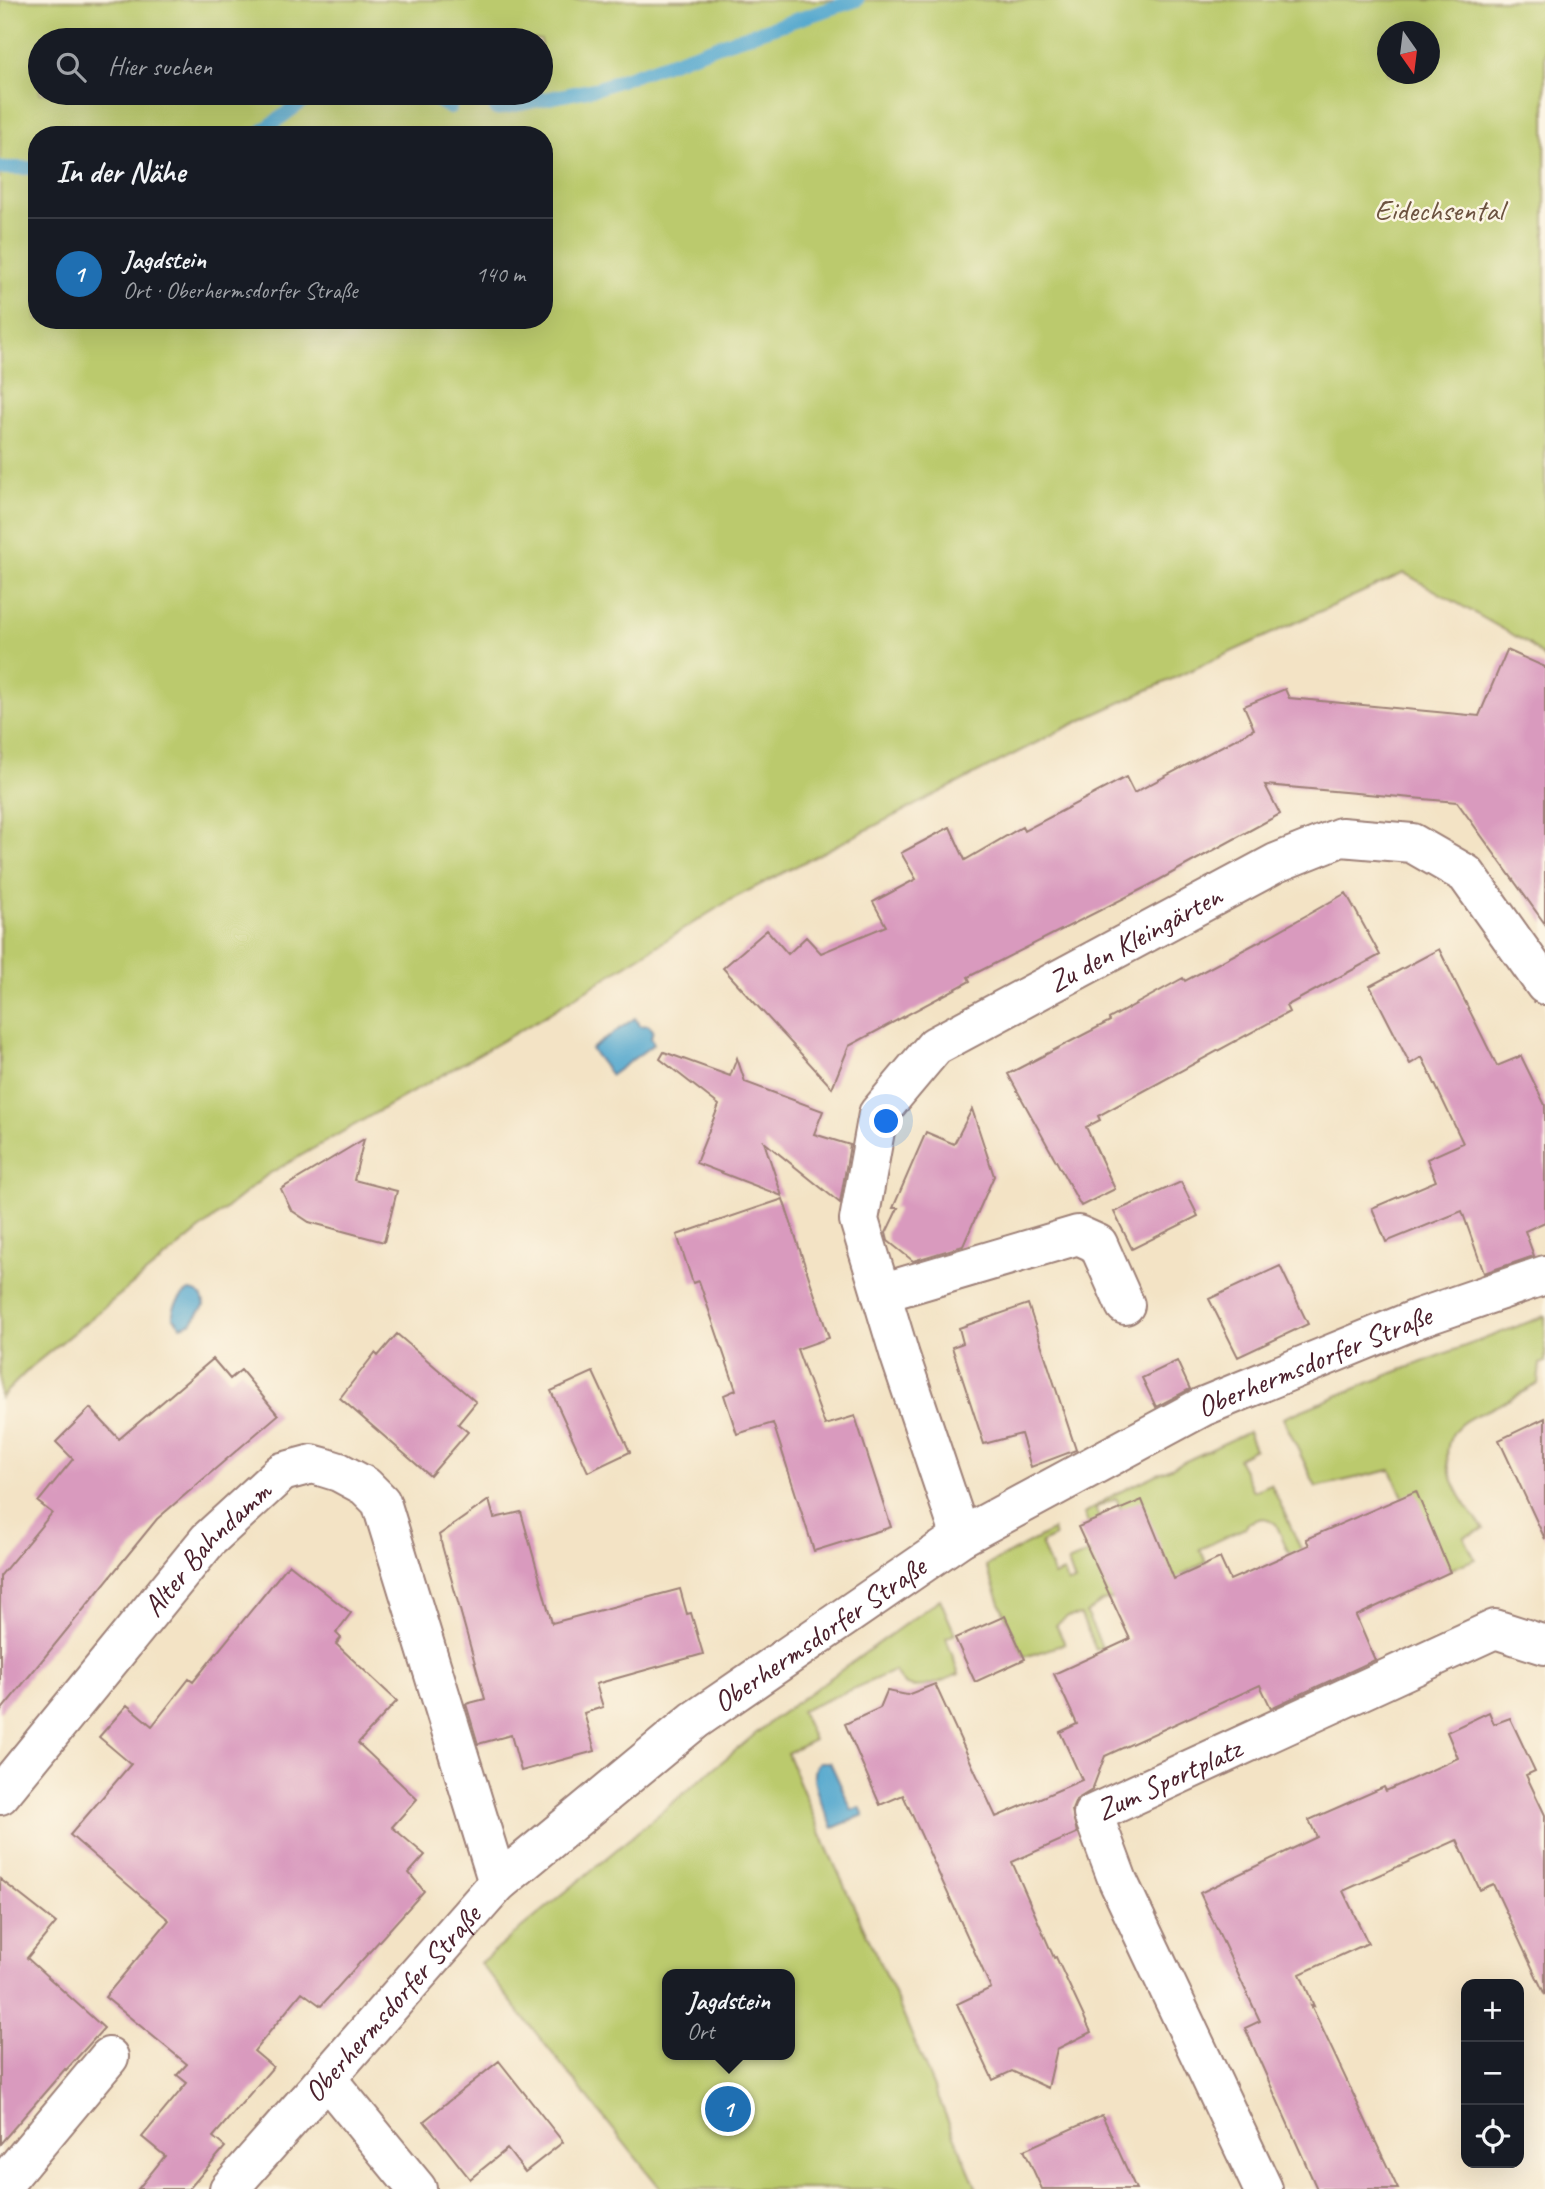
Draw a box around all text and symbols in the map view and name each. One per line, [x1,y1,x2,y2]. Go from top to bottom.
north arrow [1377,21,1440,84]
search box [28,28,553,105]
icon: search [52,48,90,86]
text: Hier suchen [108,50,212,83]
text: In der Nähe [56,153,185,191]
park label: Eidechsental [1375,191,1508,229]
text: Jagdstein [123,243,206,276]
text: 1 [74,260,84,289]
text: 140 m [476,260,525,289]
text: Ort · Oberhermsdorfer Straße [123,276,357,305]
street label: Zu den Kleingärten [1041,876,1230,1001]
your location [869,1104,903,1138]
street label: Oberhermsdorfer Straße [1191,1296,1438,1426]
street label: Alter Bahndamm [134,1471,280,1624]
street label: Oberhermsdorfer Straße [705,1547,935,1721]
street label: Zum Sportplatz [1090,1728,1249,1829]
street label: Oberhermsdorfer Straße [295,1895,490,2110]
popup [662,1969,795,2060]
map controls [1461,1979,1524,2168]
button: + [1461,1979,1524,2042]
text: Jagdstein [687,1984,770,2017]
text: Ort [687,2017,714,2046]
button: − [1461,2042,1524,2105]
pin: 1 [705,2083,751,2135]
button: locate [1461,2105,1524,2168]

